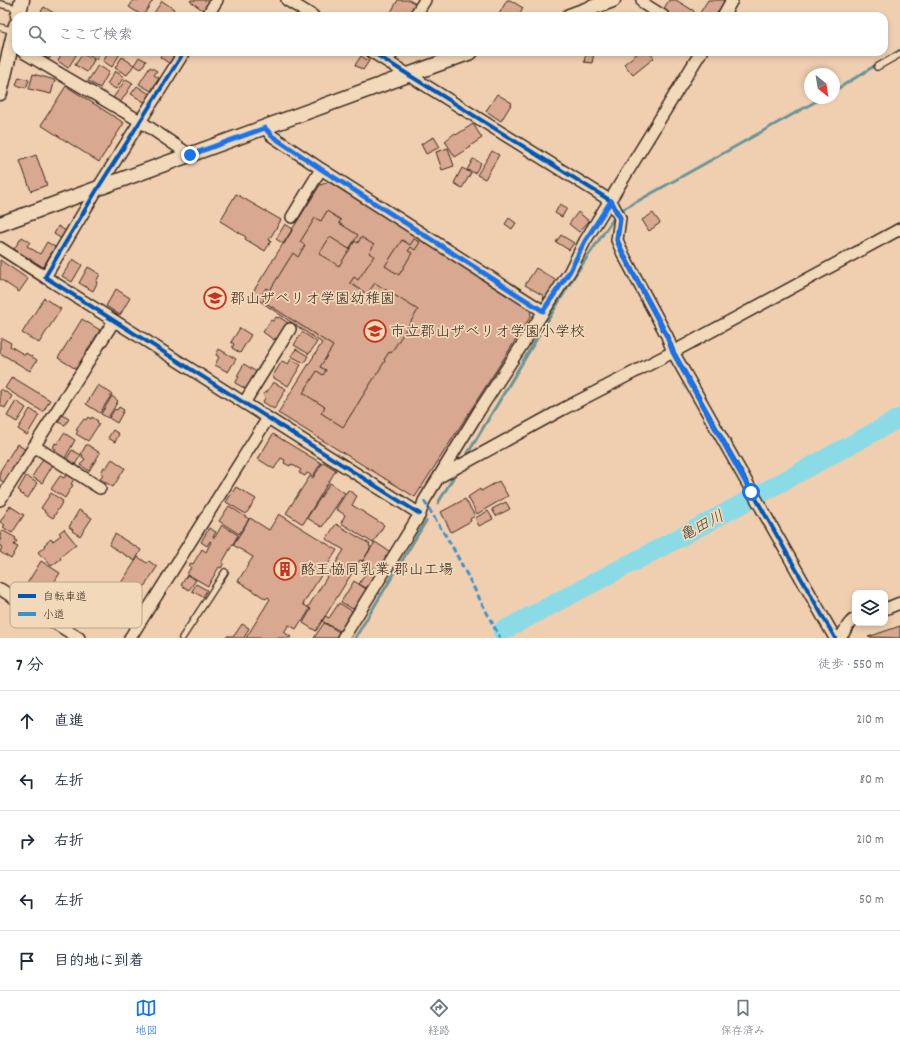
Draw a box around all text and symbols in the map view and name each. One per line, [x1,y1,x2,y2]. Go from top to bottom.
search box [12,12,888,56]
icon: search [26,23,48,45]
text: ここで検索 [58,25,133,47]
north arrow [804,68,840,104]
route end [181,146,199,164]
school or university icon: 郡山ザベリオ学園幼稚園 [202,285,228,311]
place label: 郡山ザベリオ学園幼稚園 [230,289,395,311]
school or university icon: 市立郡山ザベリオ学園小学校 [362,318,388,344]
place label: 市立郡山ザベリオ学園小学校 [390,322,585,344]
route start [742,483,760,501]
water label: 亀田川 [676,506,729,549]
building icon: 酪王協同乳業 郡山工場 [272,556,298,582]
place label: 酪王協同乳業 郡山工場 [300,560,453,582]
legend [10,582,142,628]
text: 自転車道 [43,590,87,606]
map controls [852,590,888,626]
button: layers [852,590,888,626]
text: 小道 [43,608,65,624]
text: 7 分 [16,655,43,679]
text: 徒歩 · 550 m [818,656,884,675]
icon: ahead [16,710,38,732]
text: 直進 [54,711,84,733]
text: 210 m [856,711,884,730]
icon: left [16,770,38,792]
text: 左折 [54,771,84,793]
text: 80 m [860,771,884,790]
icon: right [16,830,38,852]
text: 右折 [54,831,84,853]
text: 210 m [856,831,884,850]
icon: left [16,890,38,912]
text: 左折 [54,891,84,913]
text: 50 m [859,891,884,910]
icon: arrive [16,950,38,972]
text: 目的地に到着 [54,951,144,973]
tab: 地図 [135,997,157,1040]
tab: 経路 [428,997,450,1040]
tab: 保存済み [721,997,765,1040]

